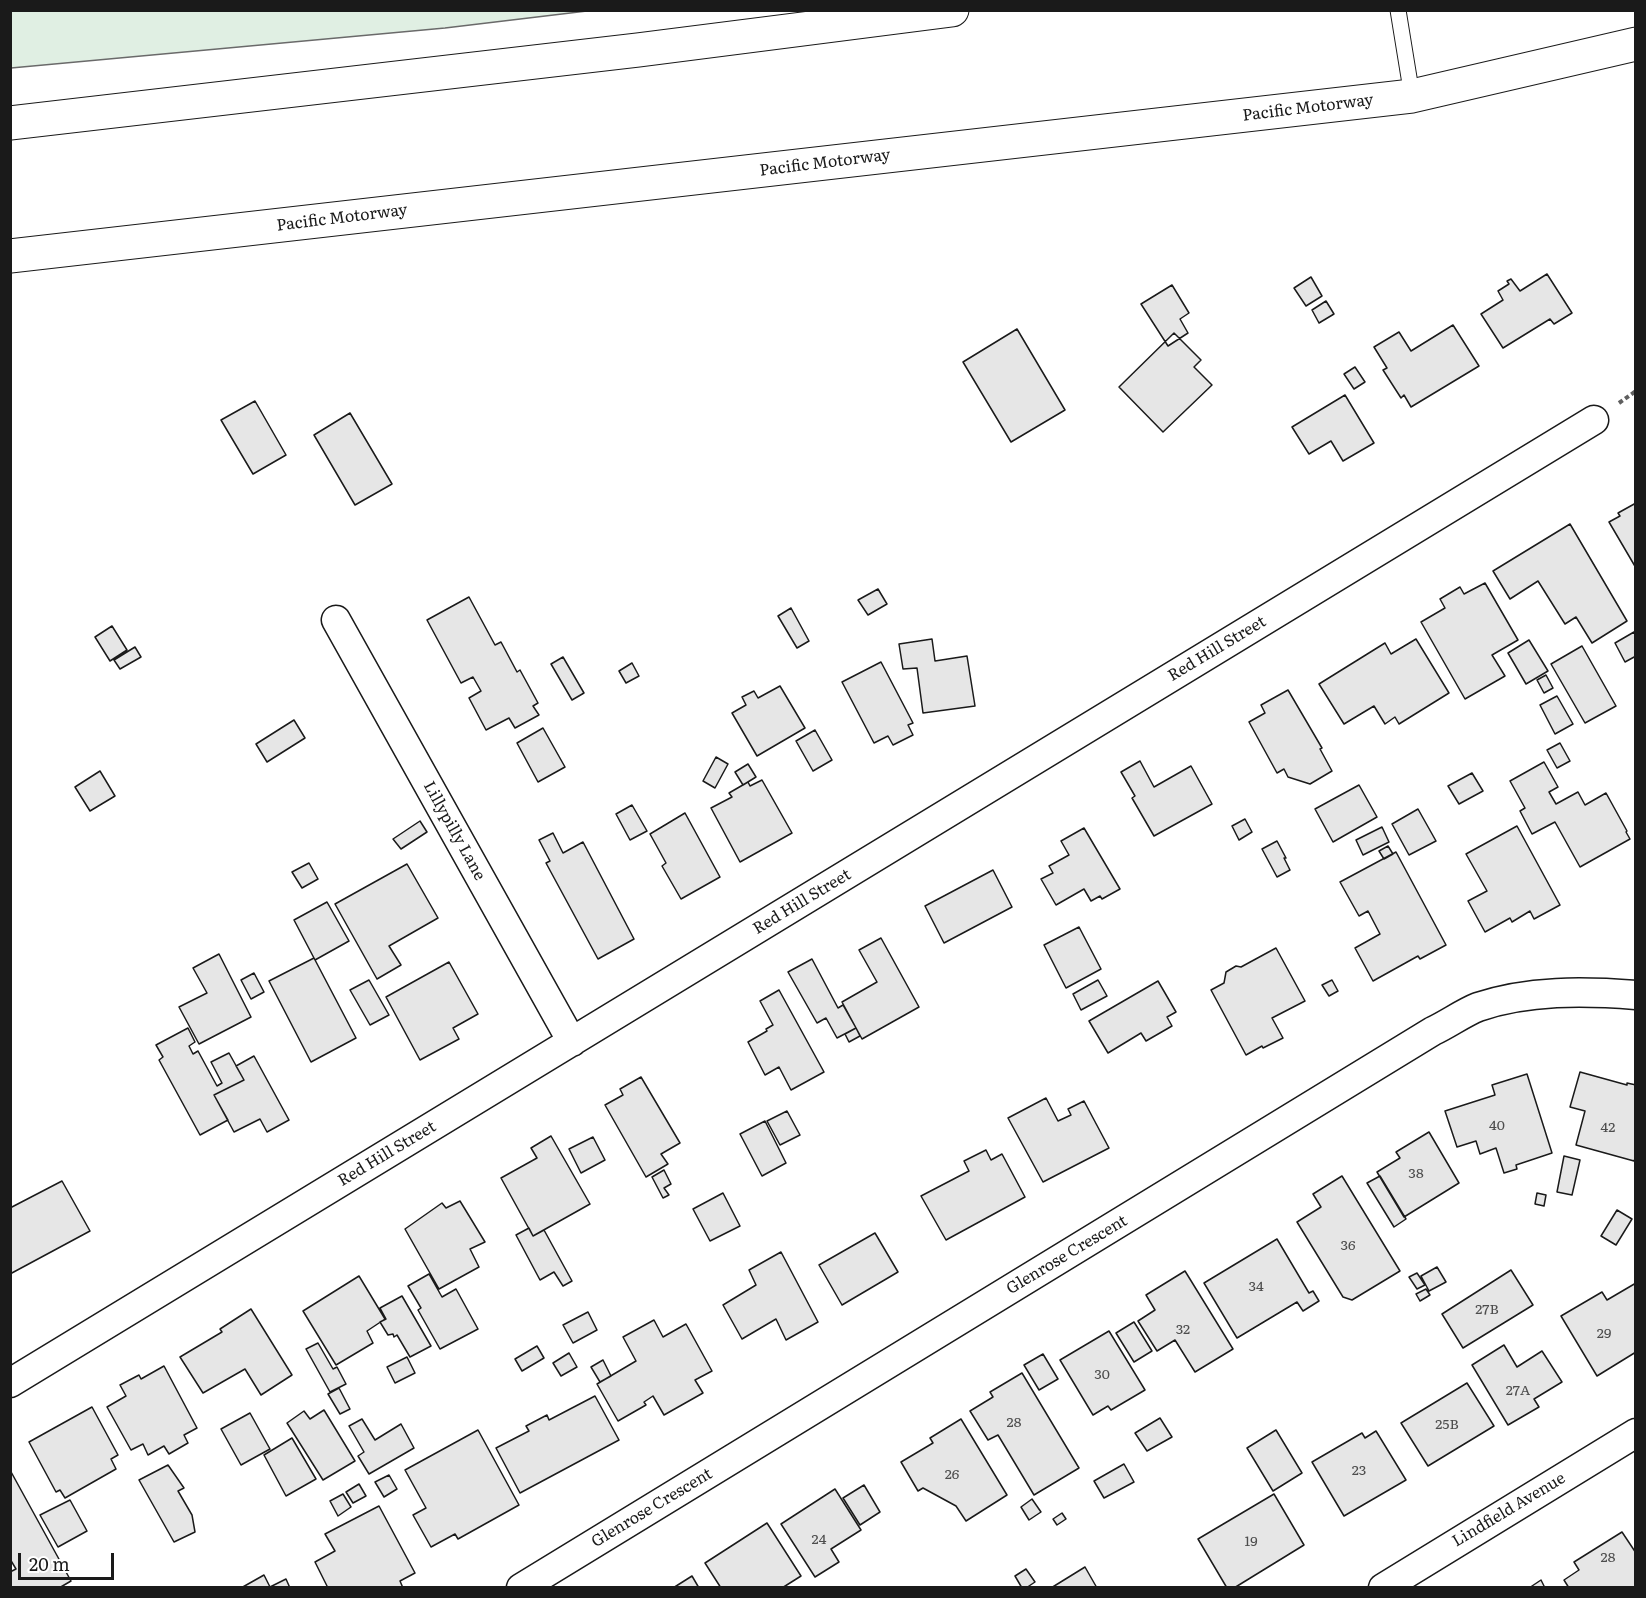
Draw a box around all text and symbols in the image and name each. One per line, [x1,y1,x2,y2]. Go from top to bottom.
street label: Pacific Motorway [1242,90,1374,126]
street label: Pacific Motorway [759,145,891,181]
street label: Pacific Motorway [276,200,408,236]
street label: Red Hill Street [1165,612,1269,686]
street label: Lillypilly Lane [419,778,489,884]
street label: Red Hill Street [750,865,854,939]
street label: Red Hill Street [335,1117,439,1191]
house number: 40 [1489,1118,1505,1134]
house number: 42 [1601,1120,1615,1136]
house number: 38 [1408,1166,1424,1182]
street label: Glenrose Crescent [1003,1211,1131,1299]
house number: 36 [1340,1238,1356,1254]
house number: 34 [1248,1279,1264,1295]
house number: 27B [1475,1302,1499,1318]
house number: 32 [1176,1322,1190,1338]
house number: 29 [1597,1326,1611,1342]
house number: 30 [1094,1367,1110,1383]
house number: 27A [1506,1383,1530,1399]
house number: 28 [1007,1415,1021,1431]
house number: 25B [1435,1417,1459,1433]
house number: 23 [1352,1463,1366,1479]
street label: Glenrose Crescent [588,1464,716,1552]
house number: 26 [945,1467,959,1483]
street label: Lindfield Avenue [1449,1469,1569,1551]
house number: 24 [812,1532,826,1548]
house number: 19 [1244,1534,1258,1550]
scale bar [21,1541,117,1579]
text: 20 m [29,1550,70,1577]
house number: 28 [1601,1550,1615,1566]

